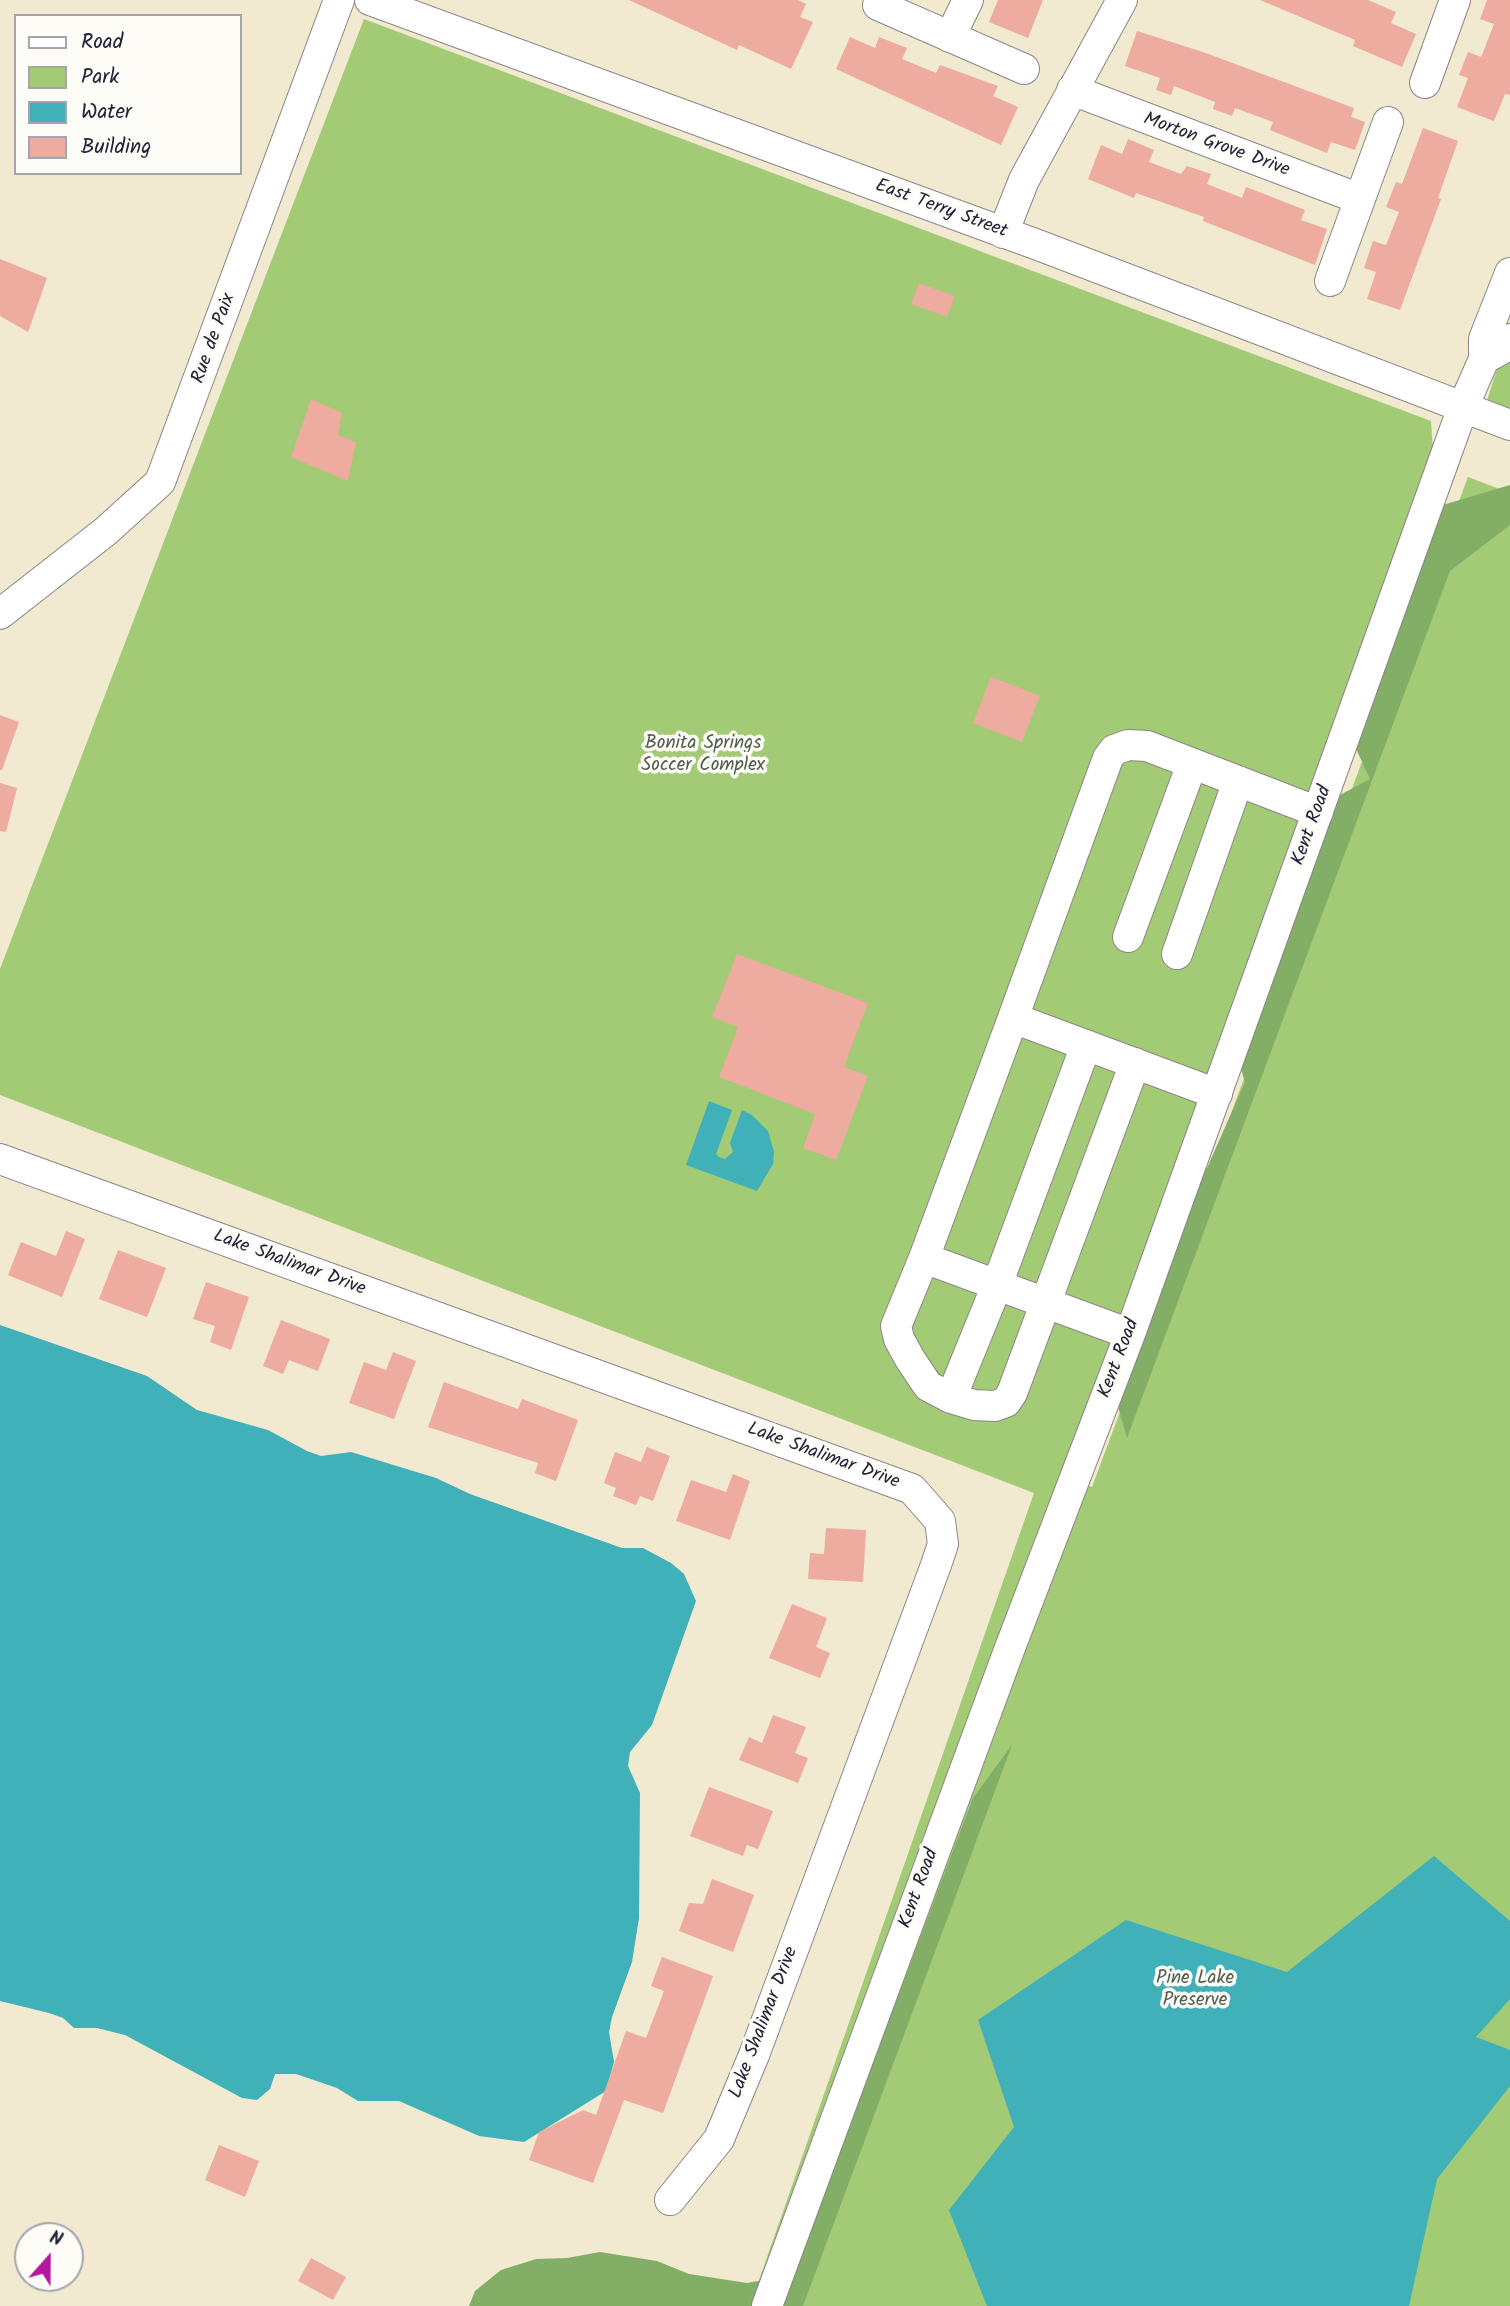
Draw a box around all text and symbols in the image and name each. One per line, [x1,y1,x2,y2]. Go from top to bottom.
legend [14,14,242,175]
text: Road [81,26,123,59]
text: Park [81,61,119,94]
text: Water [81,96,132,129]
street label: Morton Grove Drive [1140,109,1292,183]
text: Building [81,131,151,164]
street label: East Terry Street [872,176,1010,244]
street label: Rue de Paix [188,291,242,387]
park label: Bonita Springs Soccer Complex [641,734,765,778]
street label: Kent Road [1288,783,1338,869]
street label: Lake Shalimar Drive [210,1226,368,1302]
street label: Kent Road [1094,1316,1146,1402]
street label: Lake Shalimar Drive [744,1419,902,1495]
street label: Kent Road [895,1846,945,1932]
street label: Lake Shalimar Drive [726,1944,804,2102]
park label: Pine Lake Preserve [1156,1969,1234,2013]
north arrow [14,2222,84,2292]
text: N [45,2223,67,2255]

